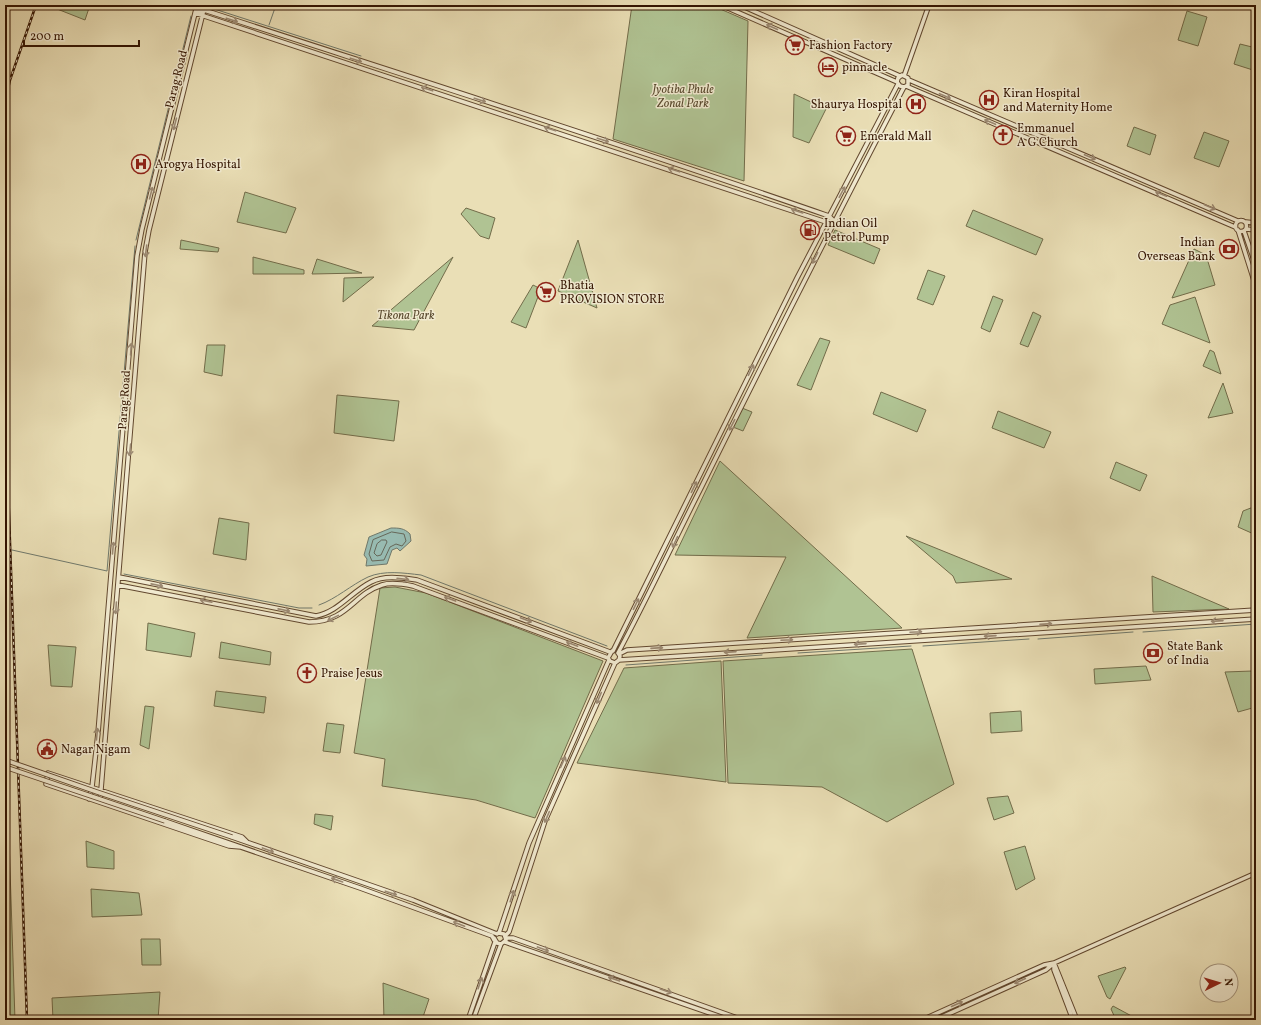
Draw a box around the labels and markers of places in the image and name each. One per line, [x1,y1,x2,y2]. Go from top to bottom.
supermarket icon: Fashion Factory [784,34,806,56]
place label: Fashion Factory [809,38,893,54]
hotel icon: pinnacle [817,56,839,78]
place label: pinnacle [842,60,887,76]
place label: Kiran Hospital and Maternity Home [1003,86,1113,116]
hospital icon: Kiran Hospital and Maternity Home [978,89,1000,111]
hospital icon: Shaurya Hospital [905,93,927,115]
place label: Shaurya Hospital [811,97,902,113]
place label: Emmanuel A G Church [1017,121,1078,151]
church icon: Emmanuel A G Church [992,124,1014,146]
supermarket icon: Emerald Mall [835,125,857,147]
place label: Emerald Mall [860,129,932,145]
hospital icon: Arogya Hospital [130,153,152,175]
place label: Arogya Hospital [155,157,241,173]
place label: Indian Oil Petrol Pump [824,216,889,246]
fuel station icon: Indian Oil Petrol Pump [799,219,821,241]
place label: Indian Overseas Bank [1138,235,1215,265]
bank icon: Indian Overseas Bank [1218,238,1240,260]
place label: Bhatia PROVISION STORE [560,278,664,308]
supermarket icon: Bhatia PROVISION STORE [535,281,557,303]
place label: State Bank of India [1167,639,1223,669]
bank icon: State Bank of India [1142,642,1164,664]
church icon: Praise Jesus [296,662,318,684]
place label: Praise Jesus [321,666,383,682]
public building icon: Nagar Nigam [36,738,58,760]
place label: Nagar Nigam [61,742,131,758]

